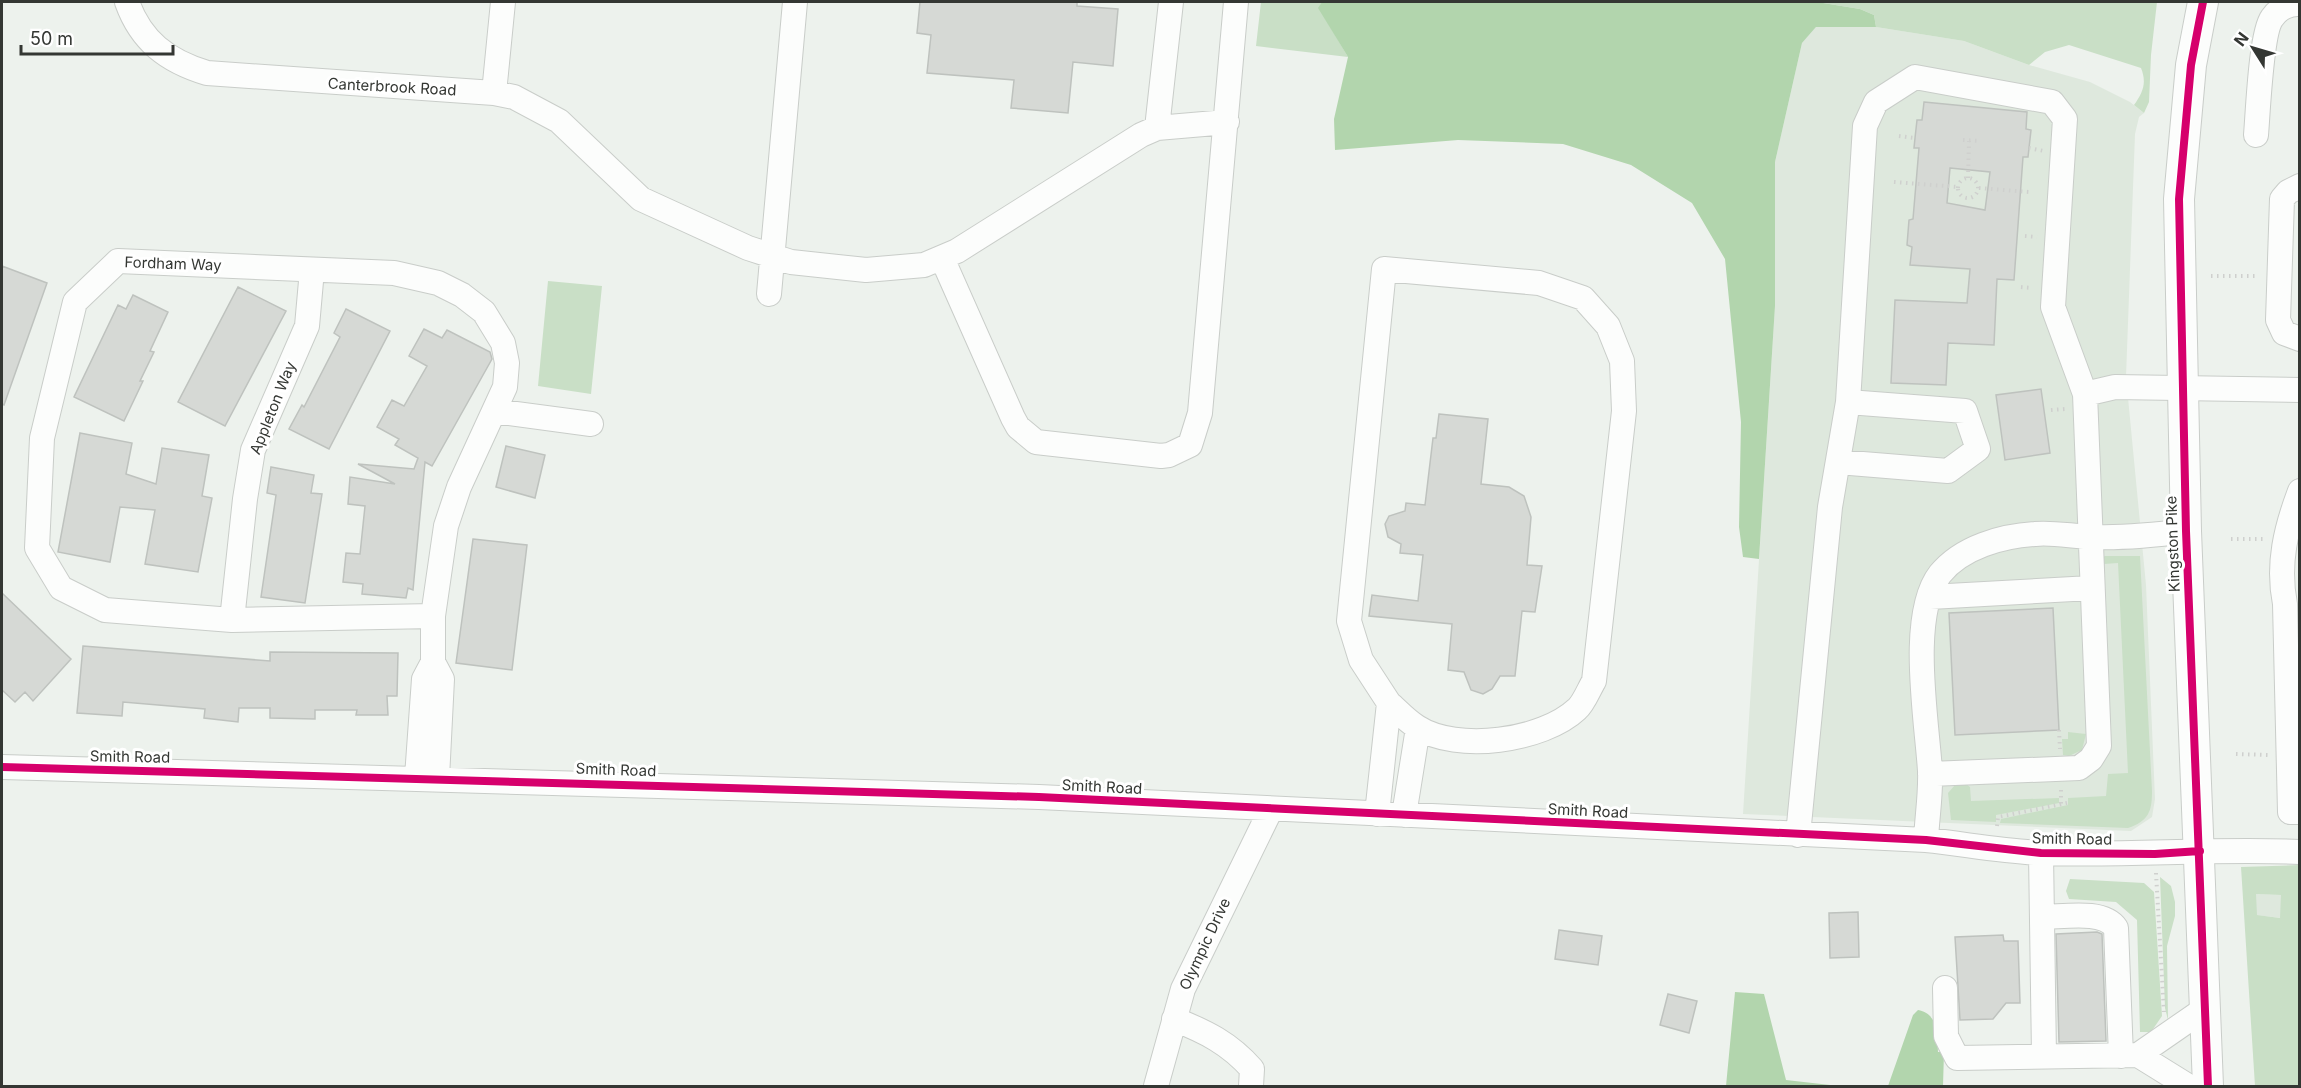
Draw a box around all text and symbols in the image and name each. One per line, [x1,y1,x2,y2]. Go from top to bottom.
scale bar [21,18,172,56]
north arrow [2223,18,2283,78]
text: 50 m [30,28,73,49]
text: N [2229,28,2253,50]
street label: Canterbrook Road [327,74,457,99]
street label: Fordham Way [124,252,222,275]
street label: Appleton Way [245,358,300,457]
street label: Kingston Pike [2161,495,2184,593]
street label: Smith Road [90,746,170,767]
street label: Smith Road [575,759,657,780]
street label: Smith Road [1061,775,1143,798]
street label: Smith Road [1547,799,1629,822]
street label: Smith Road [2032,828,2112,849]
street label: Olympic Drive [1175,895,1234,993]

